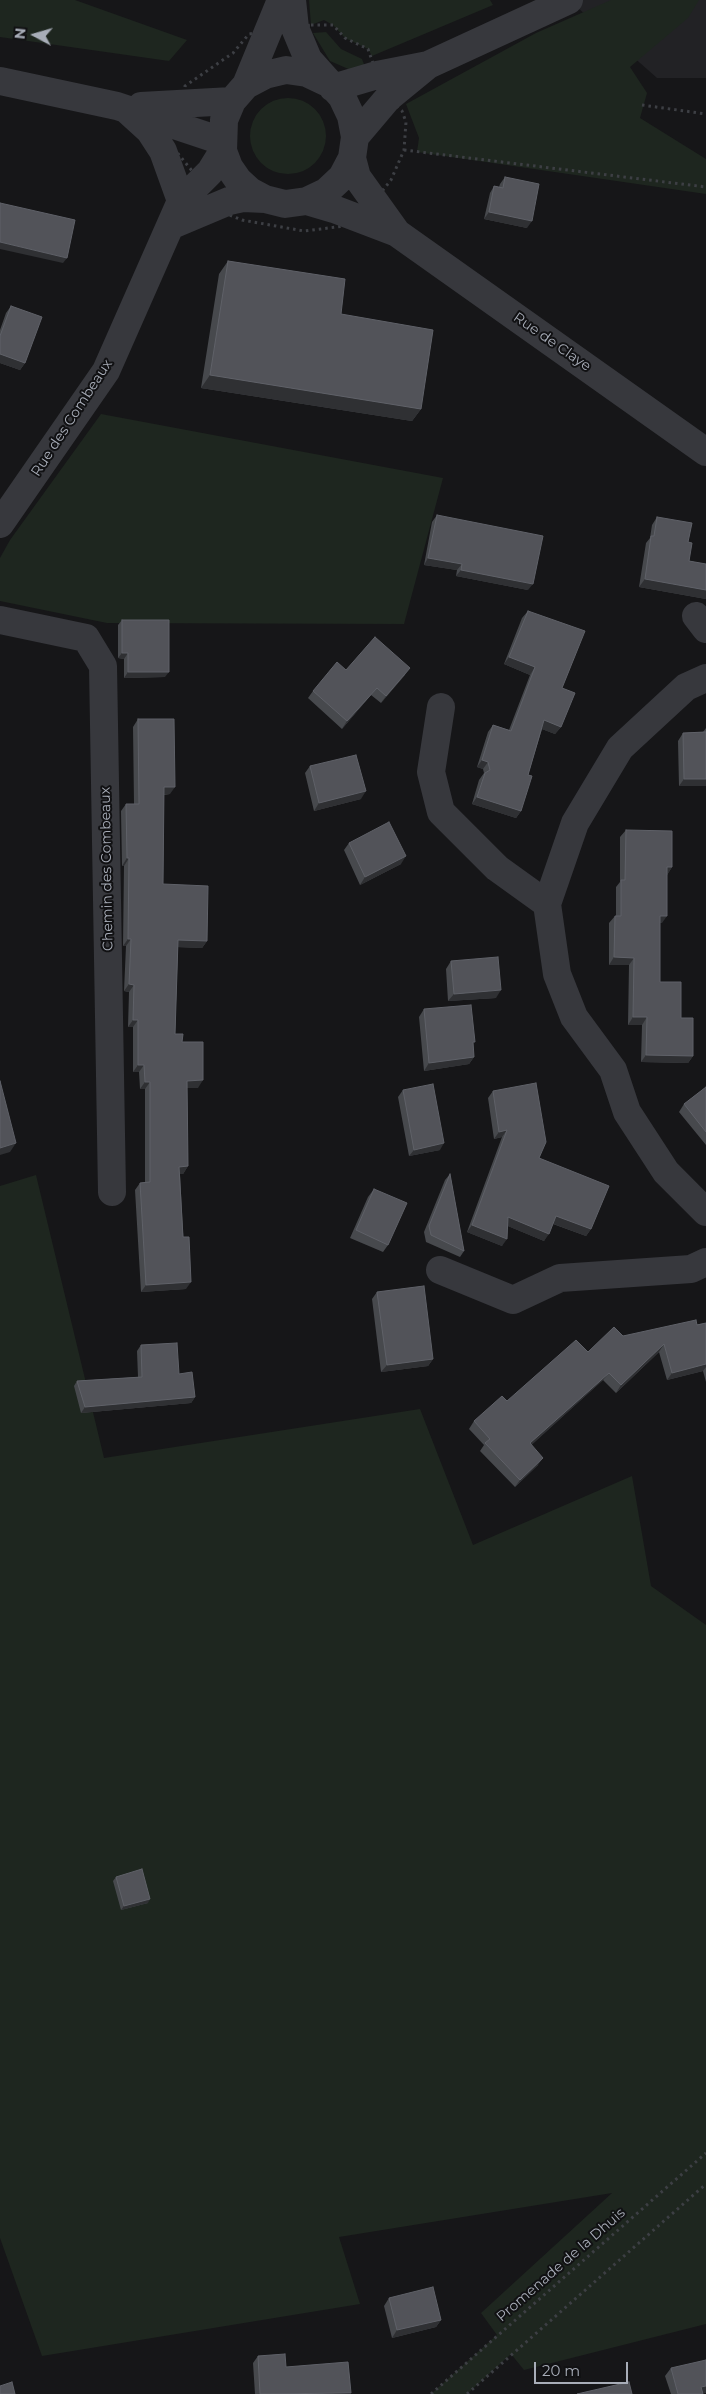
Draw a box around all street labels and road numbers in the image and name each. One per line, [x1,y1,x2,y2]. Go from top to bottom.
street label: Rue de Claye [510,309,594,375]
street label: Rue des Combeaux [28,356,116,480]
street label: Chemin des Combeaux [97,787,117,951]
street label: Promenade de la Dhuis [493,2205,629,2325]

